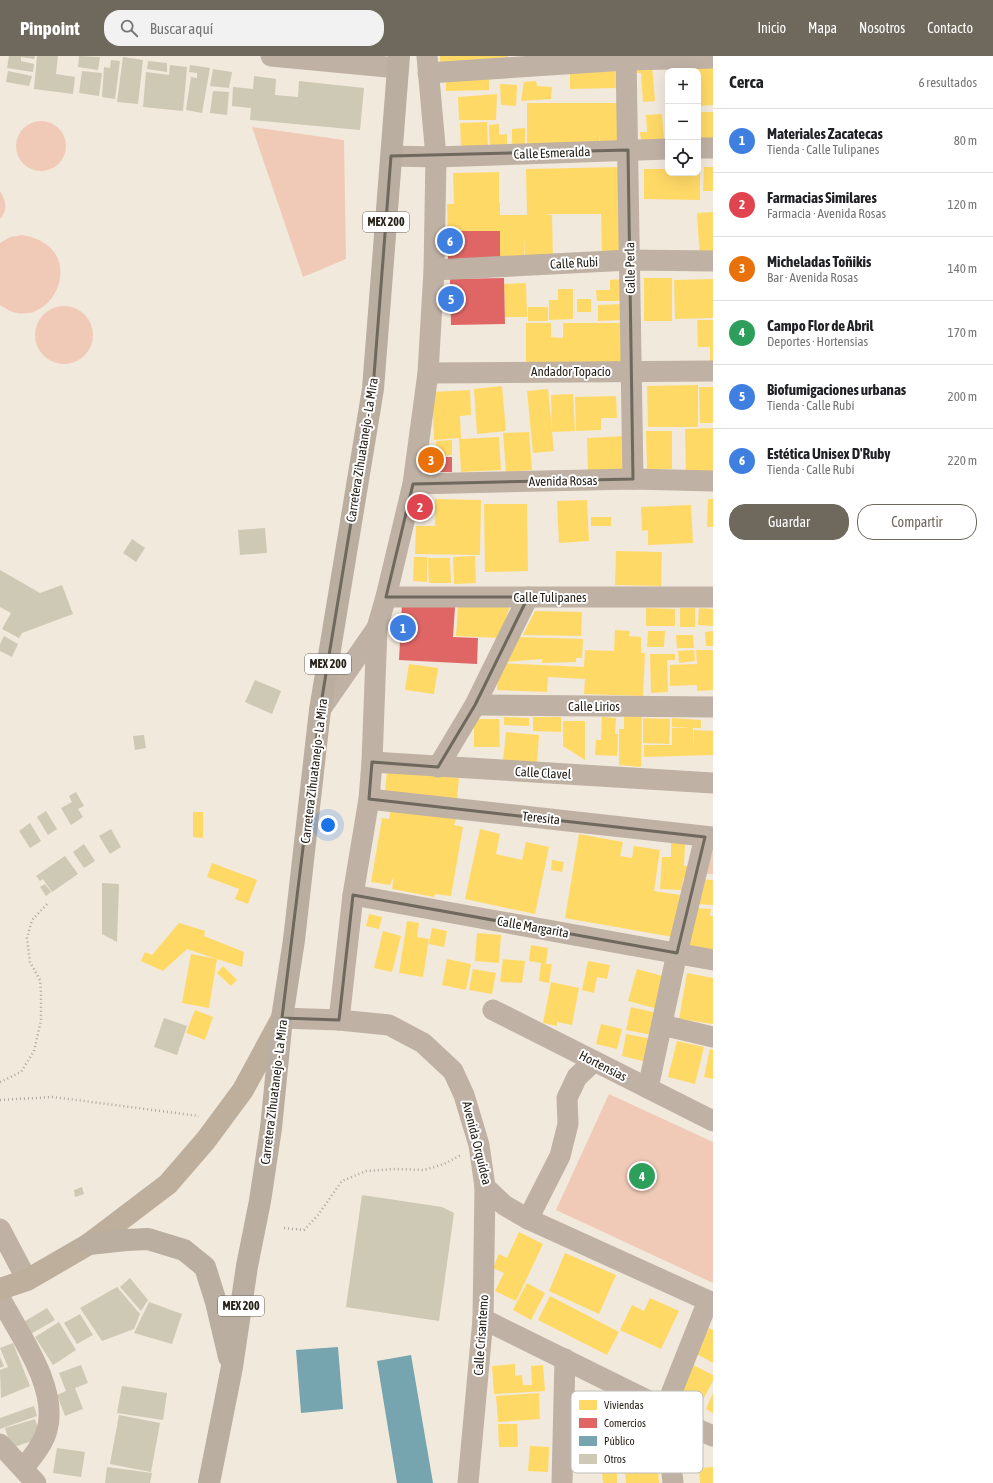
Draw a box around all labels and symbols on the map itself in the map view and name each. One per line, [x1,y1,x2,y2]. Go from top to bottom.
street label: Calle Esmeralda [513,144,591,162]
road number: MEX 200 [363,212,409,232]
pin: 6 [437,226,463,256]
street label: Calle Perla [622,242,638,294]
street label: Calle Rubí [549,254,599,272]
pin: 5 [438,284,464,314]
street label: Andador Topacio [531,364,611,379]
street label: Carretera Zihuatanejo - La Mira [343,377,381,523]
pin: 3 [418,445,444,475]
street label: Avenida Rosas [529,473,598,489]
pin: 2 [407,492,433,522]
street label: Calle Tulipanes [513,590,587,605]
pin: 1 [390,613,416,643]
road number: MEX 200 [305,654,351,674]
street label: Carretera Zihuatanejo - La Mira [298,698,330,844]
street label: Calle Lirios [568,699,620,714]
street label: Calle Clavel [515,764,572,782]
street label: Teresita [521,809,561,827]
your location [318,815,338,835]
street label: Calle Margarita [496,913,570,941]
street label: Carretera Zihuatanejo - La Mira [258,1019,290,1165]
street label: Hortensias [577,1048,630,1085]
street label: Avenida Orquídea [459,1100,495,1186]
pin: 4 [629,1161,655,1191]
street label: Calle Crisantemo [471,1294,491,1376]
road number: MEX 200 [218,1296,264,1316]
legend [571,1391,703,1473]
text: Viviendas [604,1399,644,1411]
text: Comercios [604,1417,646,1429]
text: Público [604,1435,635,1447]
text: Otros [604,1453,626,1465]

